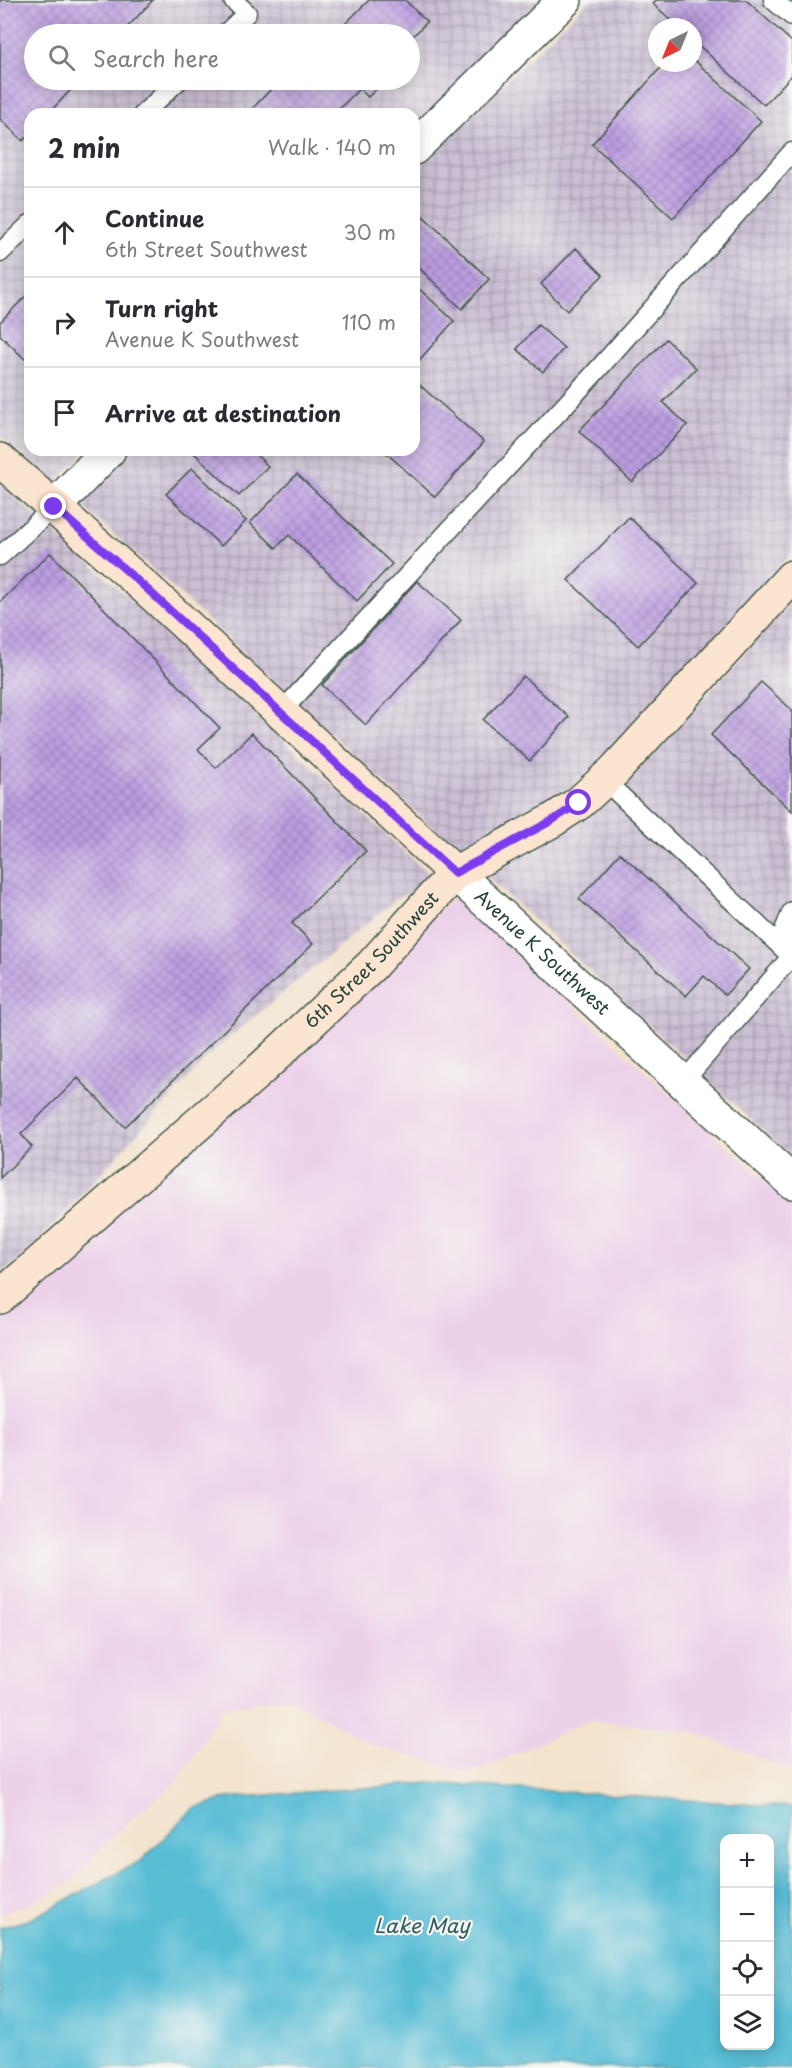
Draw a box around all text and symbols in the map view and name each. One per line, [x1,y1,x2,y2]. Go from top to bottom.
north arrow [648,18,702,72]
search box [24,24,420,90]
icon: search [45,41,78,74]
text: Search here [93,41,219,74]
text: 2 min [48,128,121,167]
text: Walk · 140 m [268,132,396,162]
text: Continue [105,201,204,234]
icon: ahead [48,216,81,249]
text: 30 m [343,217,396,247]
text: 6th Street Southwest [105,234,308,264]
text: Turn right [105,291,218,324]
icon: right [48,306,81,339]
text: 110 m [342,307,396,337]
text: Avenue K Southwest [105,324,299,354]
icon: arrive [48,396,81,429]
text: Arrive at destination [105,396,341,429]
route end [40,493,66,519]
route start [565,789,591,815]
street label: Avenue K Southwest [469,883,617,1021]
street label: 6th Street Southwest [298,885,444,1034]
map controls [720,1834,774,2050]
button: + [720,1834,774,1888]
button: − [720,1888,774,1942]
water label: Lake May [374,1910,471,1940]
button: locate [720,1942,774,1996]
button: layers [720,1996,774,2050]

